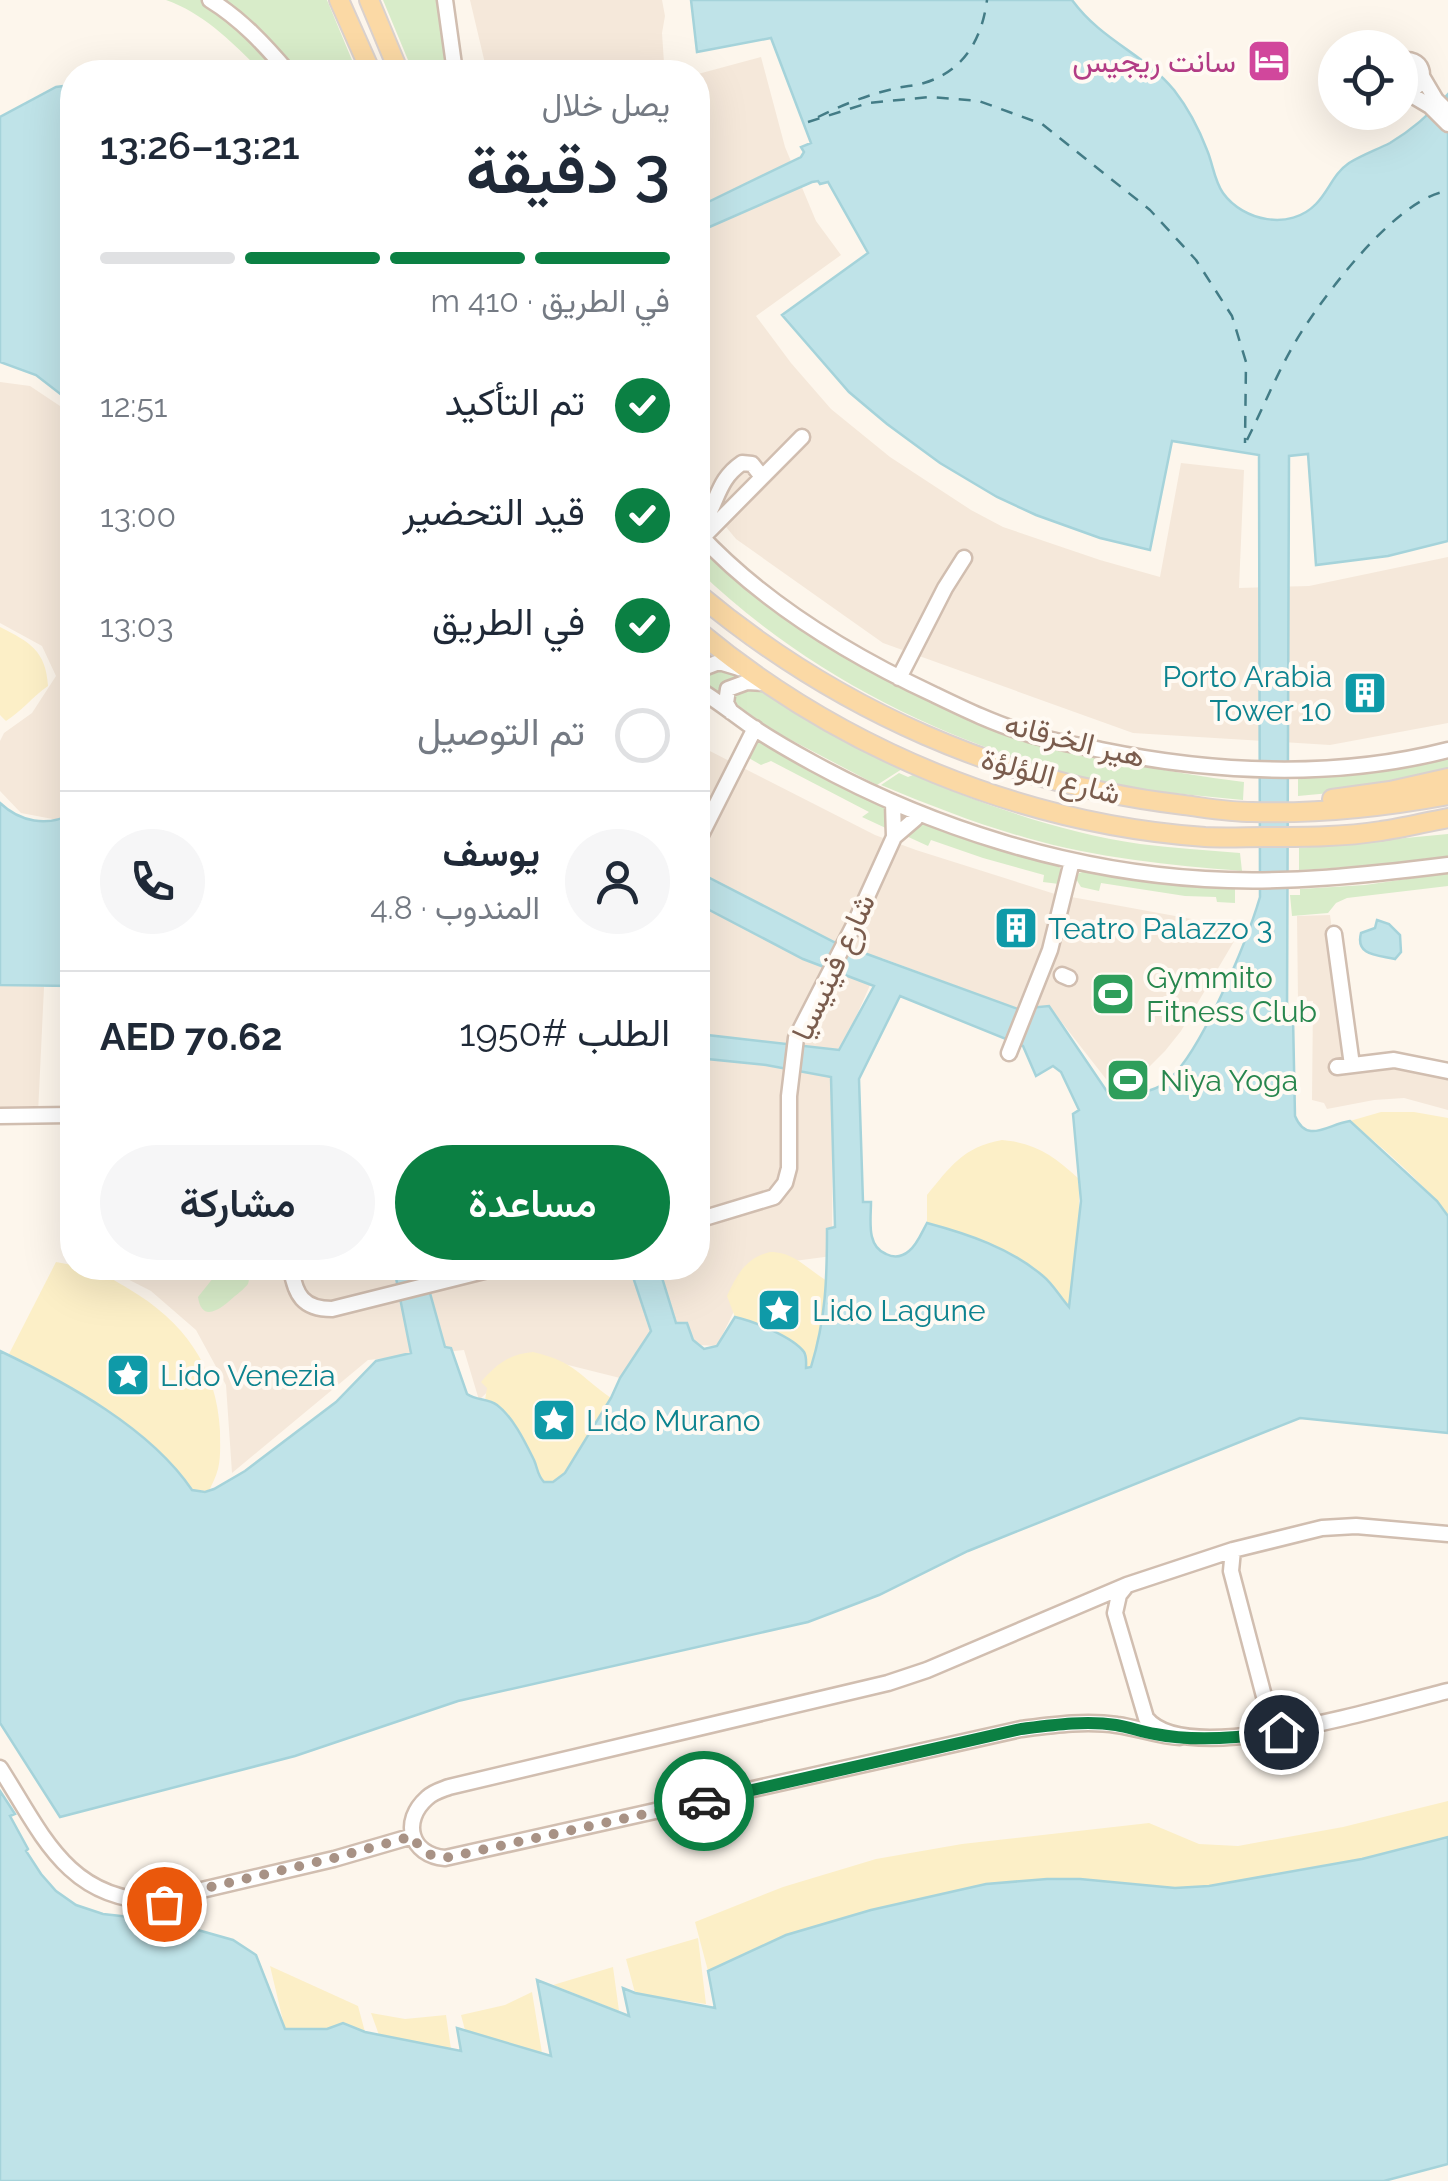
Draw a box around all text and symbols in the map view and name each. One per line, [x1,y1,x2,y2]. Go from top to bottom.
map controls [1318,30,1418,130]
button: locate [1318,30,1418,130]
hotel icon: سانت ريجيس [1246,38,1292,84]
place label: سانت ريجيس [1072,44,1236,80]
text: يصل خلال [542,86,670,123]
text: 13:21–13:26 [100,123,300,168]
text: 3 دقيقة [466,132,670,208]
text: في الطريق · 410 m [430,282,670,319]
icon: check [615,378,670,433]
text: تم التأكيد [444,379,585,424]
text: 12:51 [100,387,168,424]
icon: check [615,488,670,543]
text: قيد التحضير [402,489,585,534]
text: 13:00 [100,497,176,534]
icon: check [615,598,670,653]
text: في الطريق [432,599,585,644]
text: 13:03 [100,607,173,644]
place label: Porto Arabia Tower 10 [1162,659,1332,728]
building icon: Porto Arabia Tower 10 [1342,670,1388,716]
street label: هير الخرقانه [1001,706,1149,775]
text: تم التوصيل [417,709,585,754]
street label: شارع اللؤلؤة [977,741,1124,814]
button: phone [100,829,205,934]
button: person [565,829,670,934]
text: يوسف [443,830,540,875]
street label: شارع فينيسيا [784,888,885,1047]
text: المندوب · 4.8 [370,889,540,926]
building icon: Teatro Palazzo 3 [993,905,1039,951]
place label: Teatro Palazzo 3 [1048,911,1272,946]
place label: Gymmito Fitness Club [1146,960,1317,1029]
sports icon: Gymmito Fitness Club [1090,971,1136,1017]
text: الطلب #1950 [459,1010,670,1055]
text: AED 70.62 [100,1014,282,1059]
sports icon: Niya Yoga [1105,1057,1151,1103]
place label: Niya Yoga [1160,1063,1298,1098]
button: مشاركة [100,1145,375,1260]
button: مساعدة [395,1145,670,1260]
place icon: Lido Lagune [756,1287,802,1333]
place label: Lido Lagune [812,1293,986,1328]
place icon: Lido Venezia [105,1352,151,1398]
place label: Lido Venezia [160,1358,336,1393]
place icon: Lido Murano [531,1397,577,1443]
place label: Lido Murano [586,1403,760,1438]
pin [1239,1690,1324,1775]
icon: home [1254,1705,1309,1760]
courier [654,1751,754,1851]
icon: car [677,1774,732,1829]
pin [122,1862,207,1947]
icon: bag [137,1877,192,1932]

